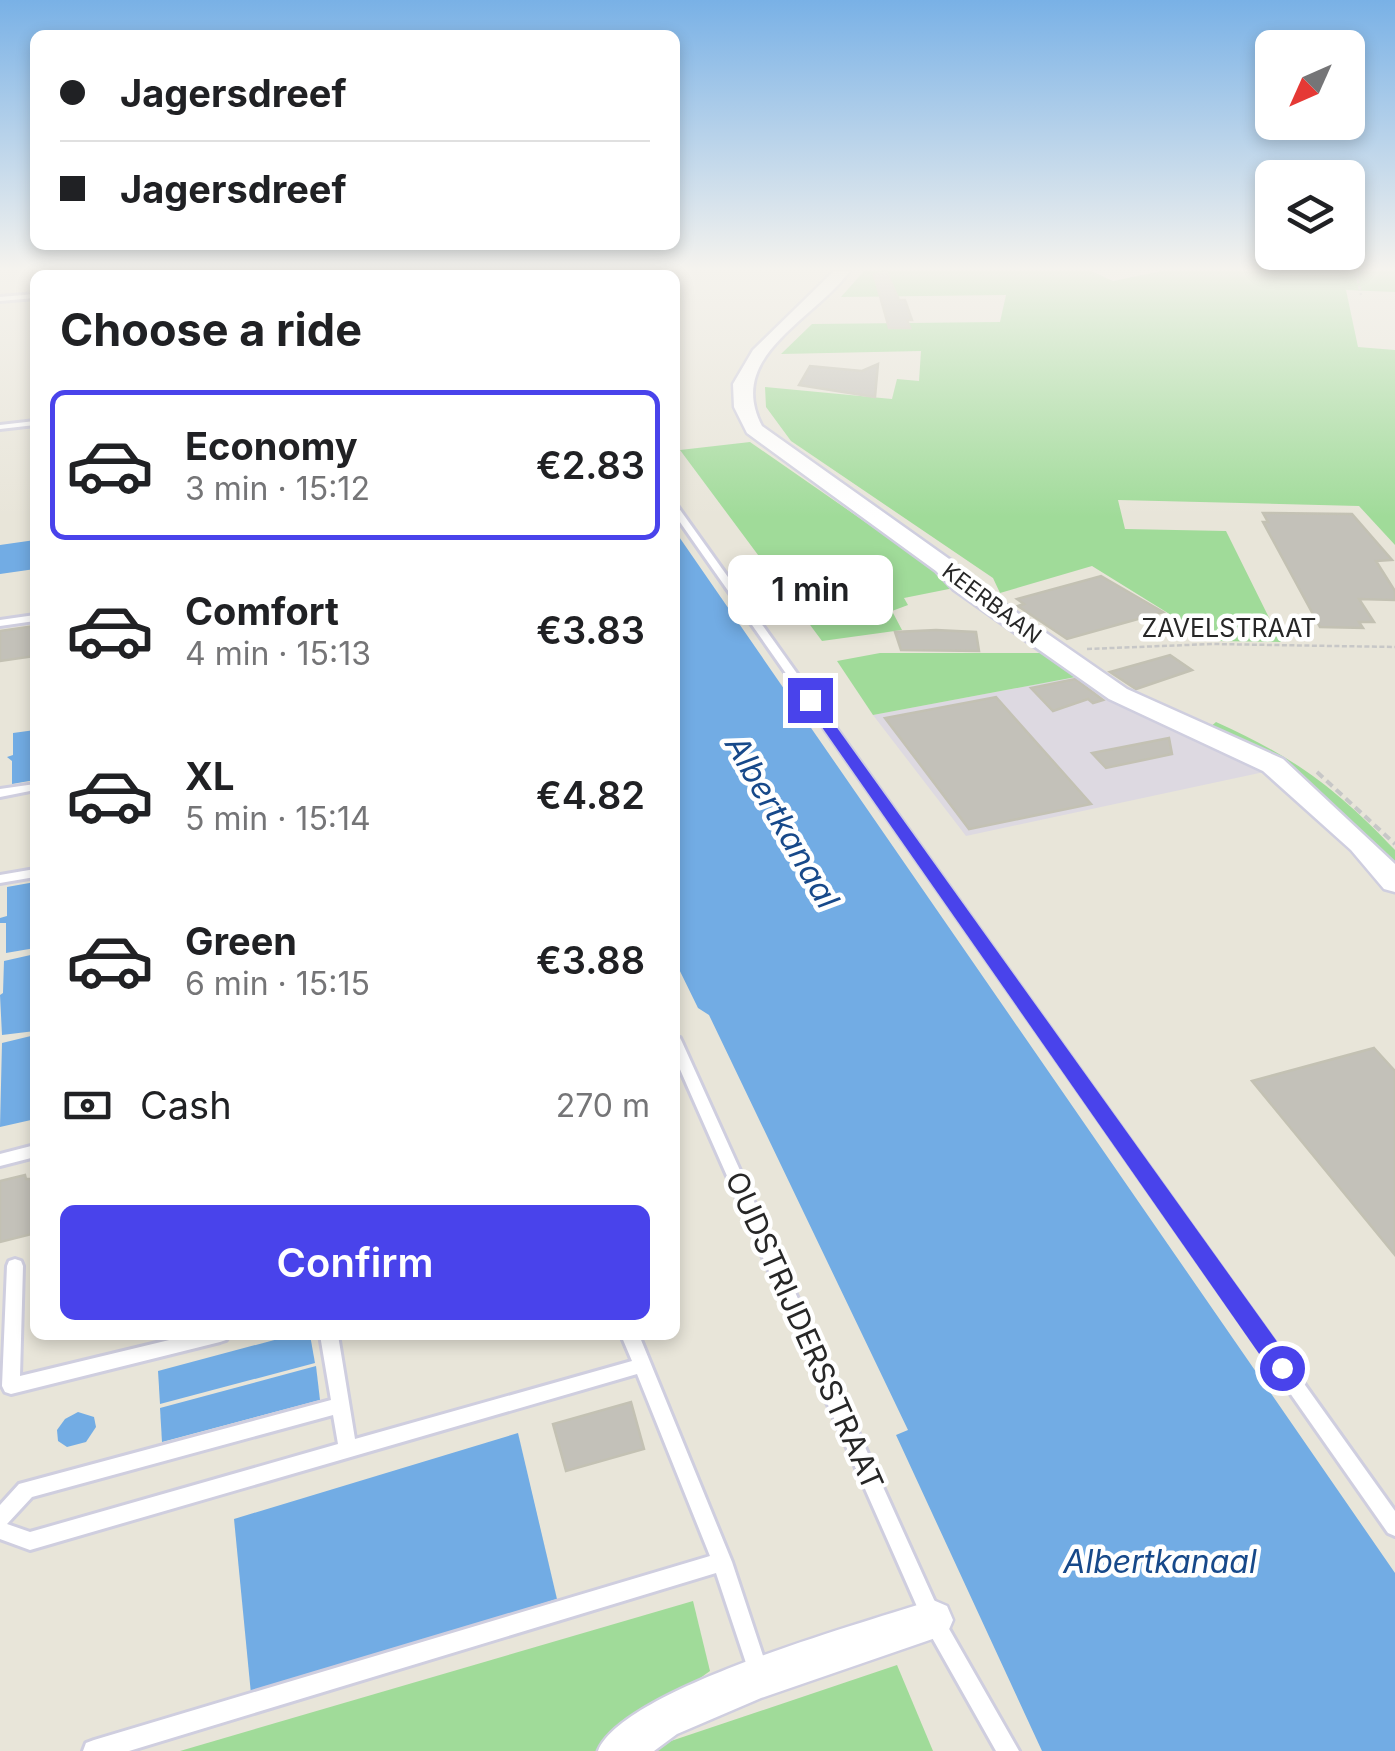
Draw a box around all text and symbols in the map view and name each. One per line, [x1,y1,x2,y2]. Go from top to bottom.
north arrow [1255,30,1365,140]
map controls [1255,30,1365,270]
text: Jagersdreef [120,70,347,116]
button: layers [1255,160,1365,270]
text: Jagersdreef [120,166,347,212]
text: Choose a ride [60,302,362,357]
icon: car [65,420,155,510]
text: Economy [185,423,358,469]
text: €2.83 [536,442,645,488]
text: 3 min · 15:12 [185,469,370,508]
callout: 1 min [728,555,892,625]
street label: KEERBAAN [937,557,1047,649]
text: 1 min [771,570,850,609]
icon: car [65,585,155,675]
text: Comfort [185,588,339,634]
text: €3.83 [536,607,645,653]
street label: ZAVELSTRAAT [1142,613,1316,643]
text: 4 min · 15:13 [185,634,371,673]
route end [788,678,833,723]
water label: Albertkanaal [717,727,848,915]
icon: car [65,750,155,840]
text: XL [185,753,235,799]
text: €4.82 [536,772,645,818]
text: 5 min · 15:14 [185,799,371,838]
icon: car [65,915,155,1005]
text: Green [185,918,297,964]
text: €3.88 [536,937,645,983]
text: 6 min · 15:15 [185,964,370,1003]
icon: cash [60,1078,115,1133]
text: Cash [140,1082,232,1128]
text: 270 m [556,1086,650,1125]
street label: OUDSTRIJDERSSTRAAT [718,1166,891,1495]
button: Confirm [60,1205,650,1320]
route start [1260,1346,1305,1391]
water label: Albertkanaal [1062,1542,1257,1581]

